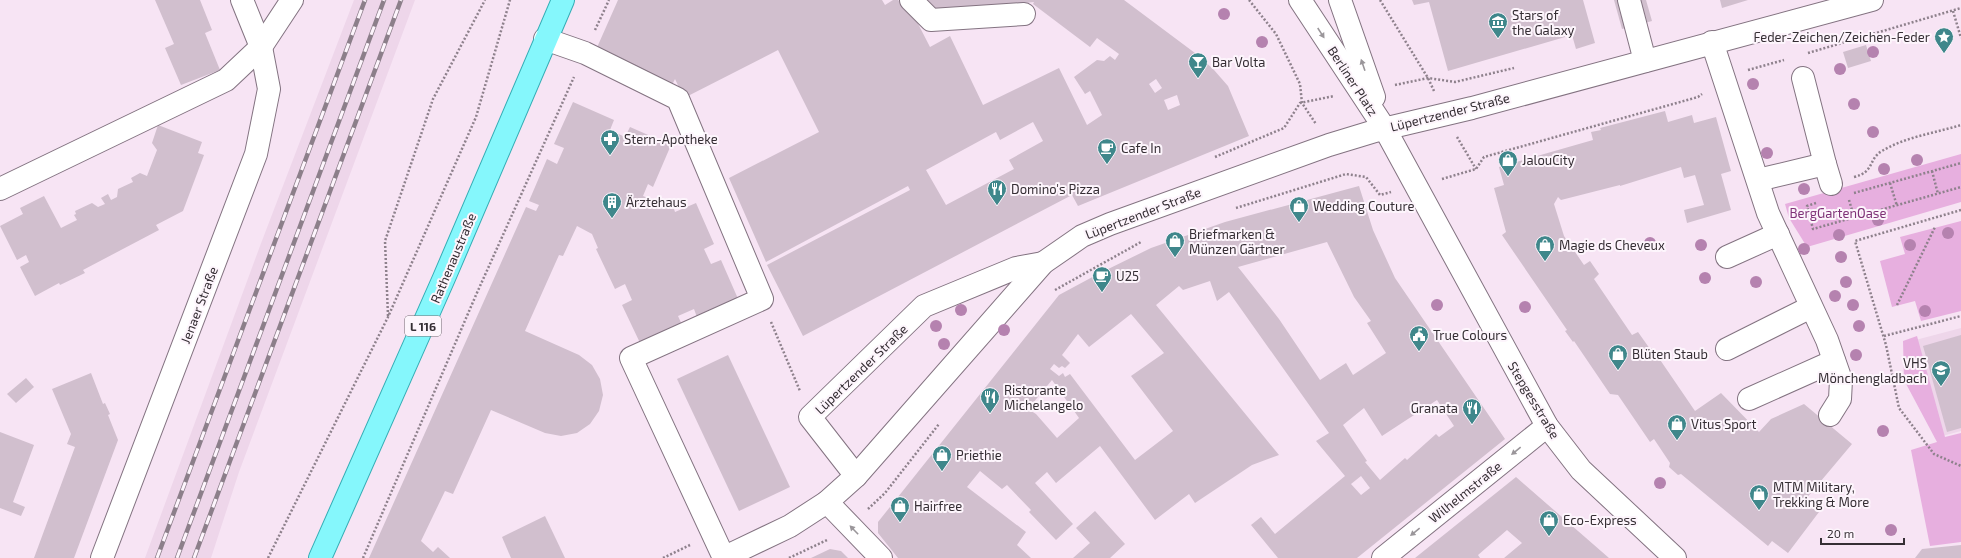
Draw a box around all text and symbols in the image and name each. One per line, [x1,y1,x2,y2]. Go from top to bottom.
place label: Stars of the Galaxy [1512,7,1575,38]
museum icon: Stars of the Galaxy [1487,11,1509,39]
place icon: Feder-Zeichen/Zeichen-Feder [1933,26,1955,54]
one-way arrow [1317,27,1325,38]
place label: Feder-Zeichen/Zeichen-Feder [1753,29,1930,45]
street label: Berliner Platz [1325,43,1381,119]
bar icon: Bar Volta [1187,51,1209,79]
place label: Bar Volta [1212,54,1265,70]
one-way arrow [1359,59,1365,71]
street label: Lüpertzender Straße [1389,89,1511,135]
pharmacy icon: Stern-Apotheke [599,128,621,156]
place label: Stern-Apotheke [624,131,718,147]
cafe icon: Cafe In [1096,137,1118,165]
place label: Cafe In [1121,140,1161,156]
shop icon: JalouCity [1497,149,1519,177]
place label: JalouCity [1522,152,1575,168]
restaurant icon: Domino's Pizza [986,178,1008,206]
place label: Domino's Pizza [1011,181,1100,197]
street label: Lüpertzender Straße [1083,184,1203,242]
building icon: Ärztehaus [601,191,623,219]
place label: Ärztehaus [626,194,687,210]
shop icon: Wedding Couture [1288,195,1310,223]
place label: Wedding Couture [1313,198,1415,214]
park label: BergGartenOase [1790,205,1886,221]
street label: Rathenaustraße [427,210,479,306]
place label: Briefmarken & Münzen Gärtner [1189,226,1285,257]
shop icon: Briefmarken & Münzen Gärtner [1164,230,1186,258]
shop icon: Magie ds Cheveux [1534,234,1556,262]
place label: Magie ds Cheveux [1559,237,1665,253]
street label: Jenaer Straße [177,264,221,346]
cafe icon: U25 [1091,265,1113,293]
place label: U25 [1116,268,1139,284]
road number: L 116 [405,316,441,336]
street label: Lüpertzender Straße [811,321,911,417]
public building icon: True Colours [1408,324,1430,352]
place label: True Colours [1433,327,1507,343]
shop icon: Blüten Staub [1607,343,1629,371]
place label: Blüten Staub [1632,346,1708,362]
place label: VHS Mönchengladbach [1818,355,1927,386]
street label: Stepgesstraße [1505,359,1563,441]
school or university icon: VHS Mönchengladbach [1930,359,1952,387]
place label: Ristorante Michelangelo [1004,382,1084,413]
restaurant icon: Ristorante Michelangelo [979,386,1001,414]
restaurant icon: Granata [1461,397,1483,425]
place label: Granata [1411,400,1458,416]
shop icon: Vitus Sport [1666,413,1688,441]
place label: Vitus Sport [1691,416,1756,432]
shop icon: Priethie [931,444,953,472]
one-way arrow [1511,446,1522,455]
place label: Priethie [956,447,1002,463]
street label: Wilhelmstraße [1425,458,1505,526]
place label: MTM Military, Trekking & More [1773,479,1869,510]
shop icon: MTM Military, Trekking & More [1748,483,1770,511]
shop icon: Hairfree [889,495,911,523]
place label: Hairfree [914,498,962,514]
shop icon: Eco-Express [1538,509,1560,537]
place label: Eco-Express [1563,512,1637,528]
scale bar [1821,520,1904,546]
one-way arrow [850,525,859,535]
text: 20 m [1827,526,1854,540]
one-way arrow [1410,528,1420,537]

